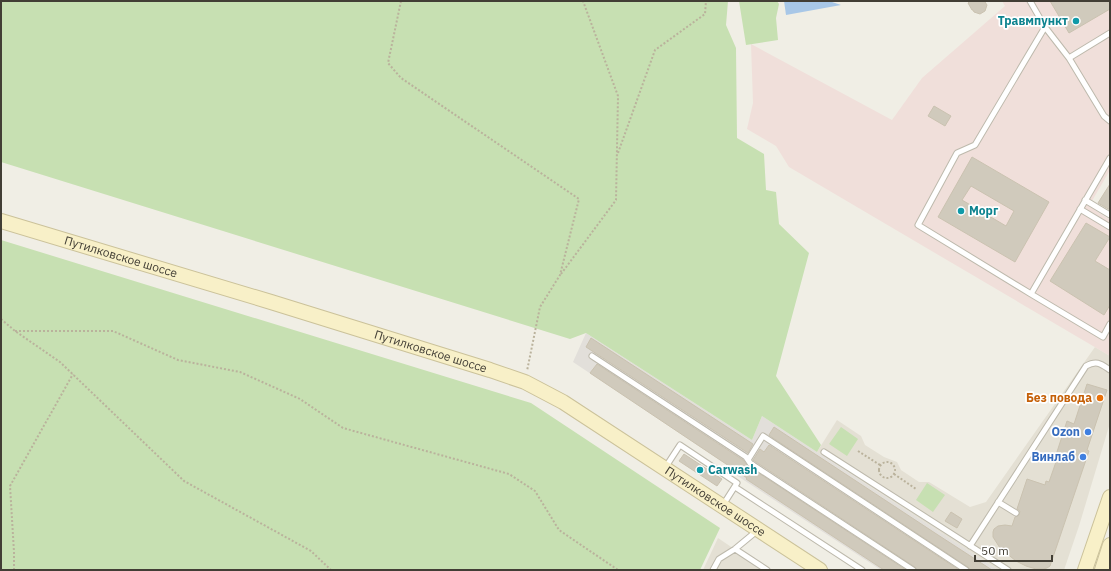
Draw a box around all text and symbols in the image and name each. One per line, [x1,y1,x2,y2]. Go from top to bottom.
place label: Травмпункт [998,13,1068,28]
marker: Травмпункт [1071,16,1081,26]
place label: Морг [969,203,999,218]
marker: Морг [956,206,966,216]
street label: Путилковское шоссе [63,232,180,281]
street label: Путилковское шоссе [373,327,489,376]
place label: Без повода [1026,390,1092,405]
marker: Без повода [1095,393,1105,403]
place label: Ozon [1051,424,1080,439]
marker: Ozon [1083,427,1093,437]
place label: Винлаб [1031,449,1075,464]
marker: Винлаб [1078,452,1088,462]
place label: Carwash [708,462,758,477]
street label: Путилковское шоссе [662,463,769,540]
marker: Carwash [695,465,705,475]
scale bar [975,537,1052,563]
text: 50 m [981,543,1009,558]

